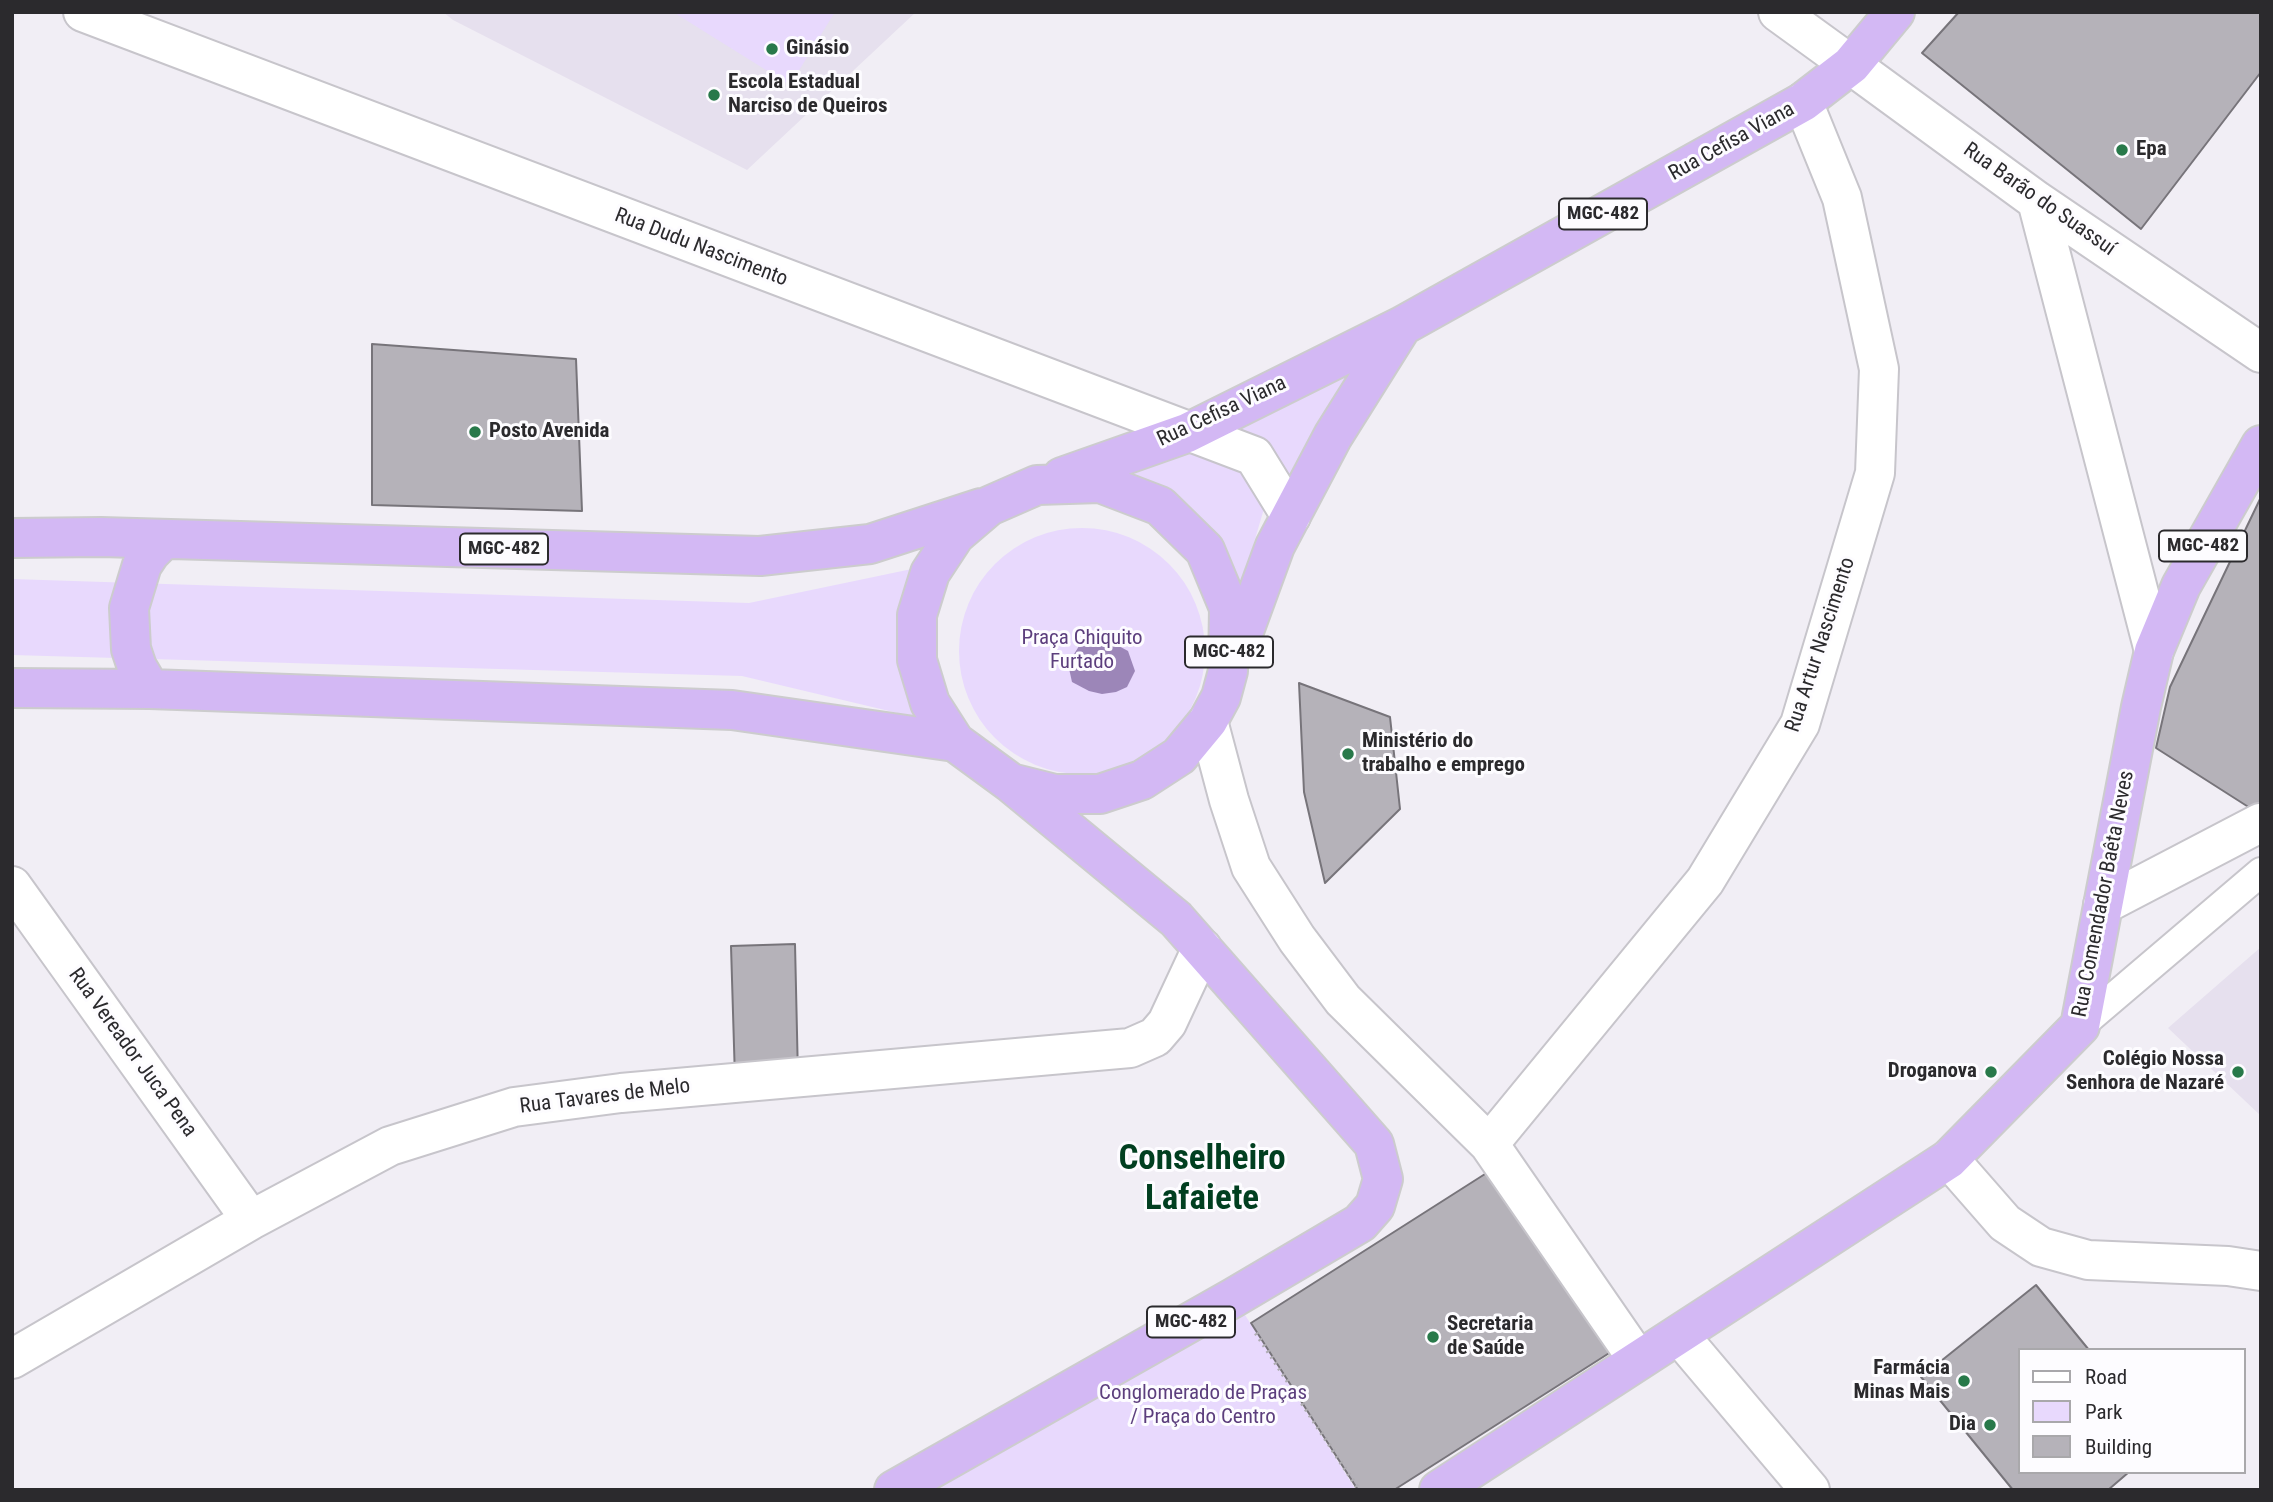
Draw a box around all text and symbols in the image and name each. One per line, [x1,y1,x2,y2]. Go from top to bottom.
place label: Ginásio [786,36,849,62]
marker: Ginásio [764,41,780,57]
place label: Escola Estadual Narciso de Queiros [728,70,887,120]
marker: Escola Estadual Narciso de Queiros [706,87,722,103]
street label: Rua Cefisa Viana [1665,97,1799,187]
place label: Epa [2136,137,2167,163]
street label: Rua Barão do Suassuí [1958,138,2120,262]
marker: Epa [2114,142,2130,158]
road number: MGC-482 [1559,198,1647,230]
street label: Rua Dudu Nascimento [611,203,791,293]
street label: Rua Cefisa Viana [1153,371,1291,453]
place label: Posto Avenida [489,419,610,445]
marker: Posto Avenida [467,424,483,440]
road number: MGC-482 [2159,530,2247,562]
road number: MGC-482 [460,534,548,564]
street label: Rua Artur Nascimento [1781,554,1861,736]
park label: Praça Chiquito Furtado [1021,626,1143,676]
road number: MGC-482 [1185,636,1273,667]
place label: Ministério do trabalho e emprego [1362,729,1525,779]
marker: Ministério do trabalho e emprego [1340,746,1356,762]
street label: Rua Comendador Baêta Neves [2068,769,2140,1019]
street label: Rua Vereador Juca Pena [62,964,202,1142]
place label: Colégio Nossa Senhora de Nazaré [2066,1047,2224,1097]
place label: Droganova [1888,1059,1977,1085]
marker: Droganova [1983,1064,1999,1080]
marker: Colégio Nossa Senhora de Nazaré [2230,1064,2246,1080]
street label: Rua Tavares de Melo [518,1074,692,1120]
district label: Conselheiro Lafaiete [1118,1139,1286,1221]
road number: MGC-482 [1147,1306,1235,1338]
place label: Secretaria de Saúde [1447,1312,1533,1362]
marker: Secretaria de Saúde [1425,1329,1441,1345]
legend [2018,1348,2245,1474]
place label: Farmácia Minas Mais [1854,1356,1950,1406]
text: Road [2085,1365,2127,1389]
marker: Farmácia Minas Mais [1956,1373,1972,1389]
park label: Conglomerado de Praças / Praça do Centro [1099,1381,1307,1431]
text: Park [2085,1400,2122,1424]
place label: Dia [1949,1412,1976,1438]
marker: Dia [1982,1417,1998,1433]
text: Building [2085,1435,2152,1459]

